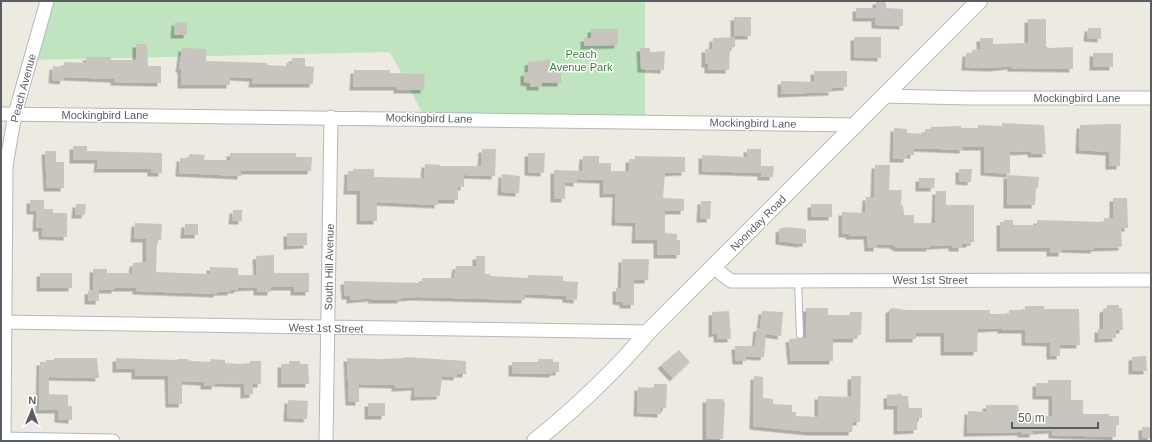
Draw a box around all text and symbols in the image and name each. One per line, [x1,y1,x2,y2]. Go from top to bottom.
park label: Peach Avenue Park [550,48,613,73]
street label: Peach Avenue [8,52,38,124]
street label: Mockingbird Lane [1034,92,1120,104]
street label: Mockingbird Lane [62,109,148,121]
street label: Mockingbird Lane [385,111,473,125]
street label: Mockingbird Lane [709,116,797,130]
street label: Noonday Road [728,193,788,253]
street label: South Hill Avenue [322,224,336,310]
street label: West 1st Street [893,274,968,286]
street label: West 1st Street [288,321,364,335]
north arrow [12,390,52,430]
text: N [28,394,36,406]
scale bar [1012,404,1098,430]
text: 50 m [1018,411,1045,425]

